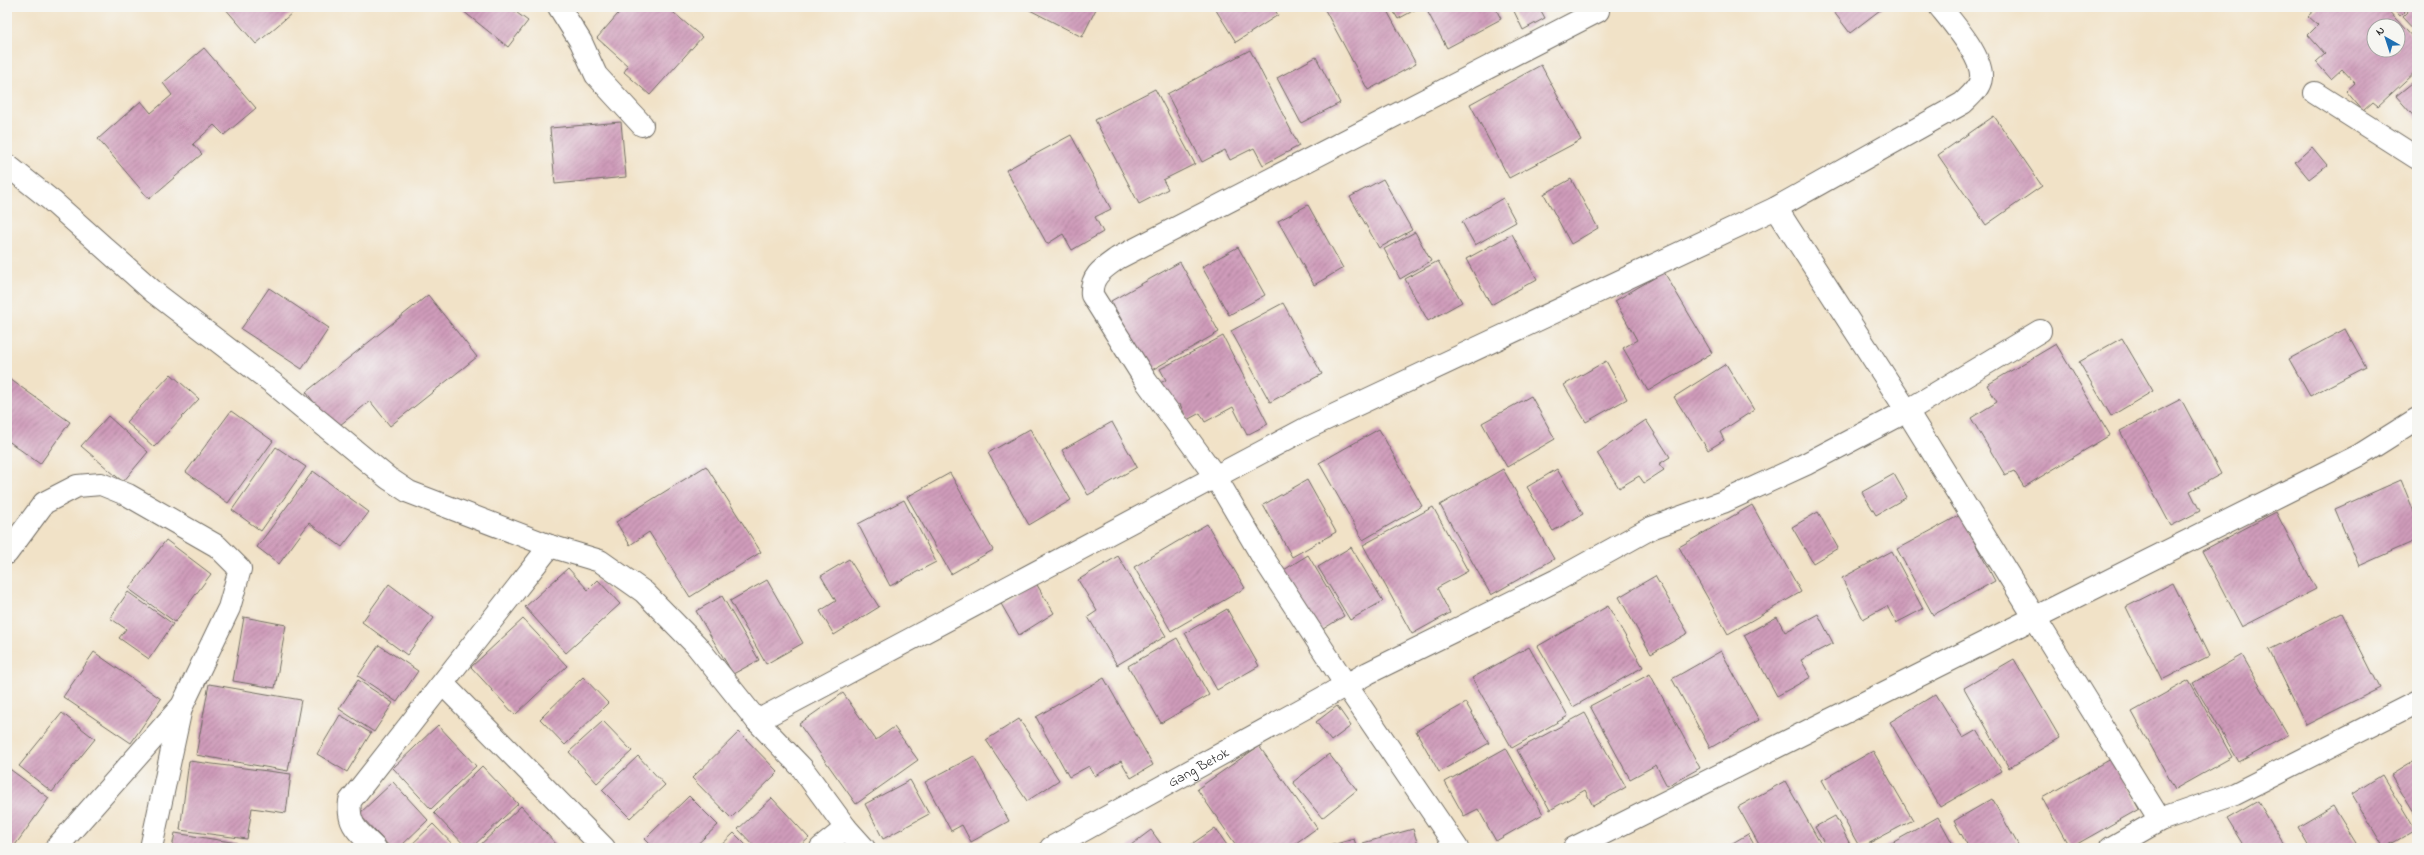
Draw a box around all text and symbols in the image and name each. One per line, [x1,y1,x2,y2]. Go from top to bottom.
north arrow [2366,18,2406,58]
text: N [2372,22,2388,40]
street label: Gang Betok [1165,742,1234,793]

